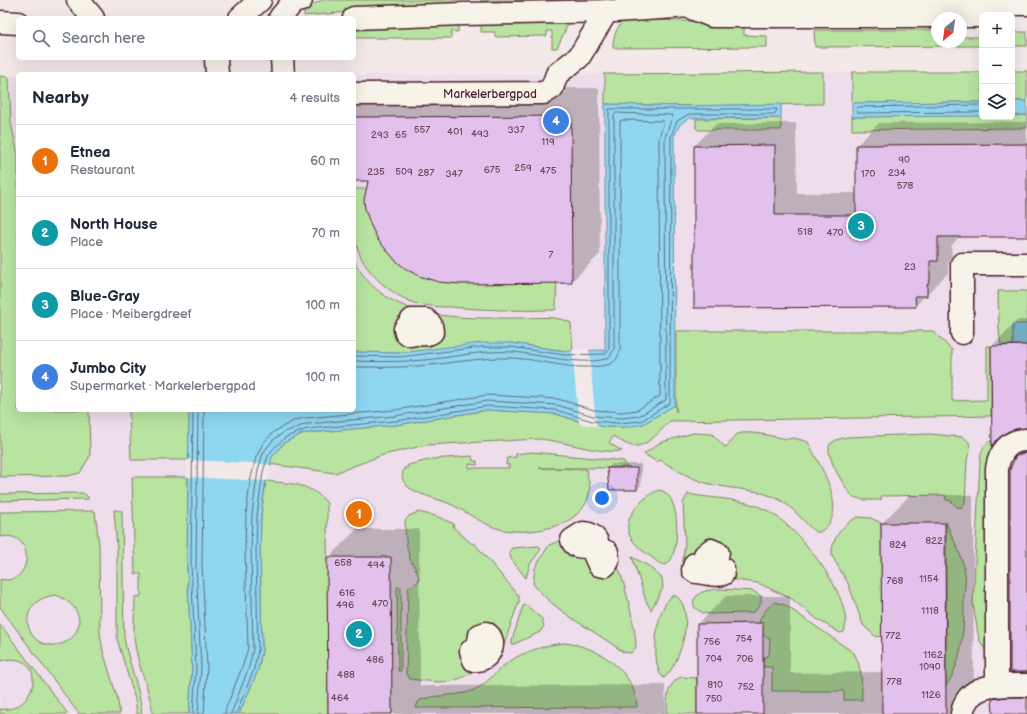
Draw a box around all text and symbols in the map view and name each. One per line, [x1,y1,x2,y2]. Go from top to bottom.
north arrow [931,12,967,48]
map controls [979,12,1015,120]
button: + [979,12,1015,48]
search box [16,16,356,60]
icon: search [30,27,52,49]
text: Search here [62,29,145,48]
button: − [979,48,1015,84]
button: layers [979,84,1015,120]
street label: Markelerbergpad [443,87,537,102]
text: Nearby [32,88,89,108]
text: 4 results [290,90,340,106]
pin: 4 [543,106,569,136]
house number: 557 [414,124,430,136]
house number: 337 [507,124,525,136]
house number: 401 [447,126,463,138]
house number: 493 [471,128,489,140]
house number: 293 [371,129,389,141]
house number: 65 [395,129,407,141]
house number: 119 [541,136,555,148]
text: Etnea [70,143,110,162]
text: 1 [42,153,48,169]
text: 60 m [310,153,340,169]
house number: 90 [898,154,910,166]
text: Restaurant [70,162,135,178]
house number: 259 [514,162,532,174]
house number: 675 [484,164,501,176]
house number: 475 [540,165,557,177]
house number: 235 [367,166,385,178]
house number: 509 [395,166,413,178]
house number: 287 [418,167,434,179]
house number: 234 [888,167,906,179]
house number: 347 [445,168,463,180]
house number: 170 [861,168,875,180]
house number: 578 [897,180,913,192]
pin: 3 [848,211,874,241]
text: North House [70,215,157,234]
text: 2 [41,225,49,241]
text: 70 m [312,225,340,241]
house number: 518 [797,226,813,238]
house number: 470 [827,227,844,239]
text: Place [70,234,103,250]
house number: 7 [549,249,554,261]
house number: 23 [904,261,916,273]
text: Blue-Gray [70,287,140,306]
text: 3 [41,297,49,313]
text: 100 m [305,297,340,313]
text: Place · Meibergdreef [70,306,192,322]
text: Jumbo City [70,359,146,378]
text: 4 [41,369,49,385]
text: 100 m [305,369,340,385]
text: Supermarket · Markelerbergpad [70,378,256,394]
your location [592,488,612,508]
pin: 1 [346,499,372,529]
house number: 822 [925,535,943,547]
house number: 824 [889,539,907,551]
house number: 658 [334,557,352,569]
house number: 494 [367,559,385,571]
house number: 1154 [919,573,939,585]
house number: 768 [887,575,904,587]
house number: 616 [339,587,355,599]
house number: 470 [372,598,389,610]
house number: 496 [336,599,354,611]
house number: 1118 [921,605,939,617]
pin: 2 [346,619,372,649]
house number: 772 [885,630,901,642]
house number: 754 [736,633,752,645]
house number: 756 [704,636,720,648]
house number: 1162 [923,649,943,661]
house number: 704 [706,653,722,665]
house number: 706 [737,653,753,665]
house number: 486 [366,654,384,666]
house number: 1090 [919,661,941,673]
house number: 488 [337,669,355,681]
house number: 778 [886,676,902,688]
house number: 810 [707,679,723,691]
house number: 752 [738,681,754,693]
house number: 1126 [921,689,941,701]
house number: 464 [331,692,349,704]
house number: 750 [706,693,722,705]

